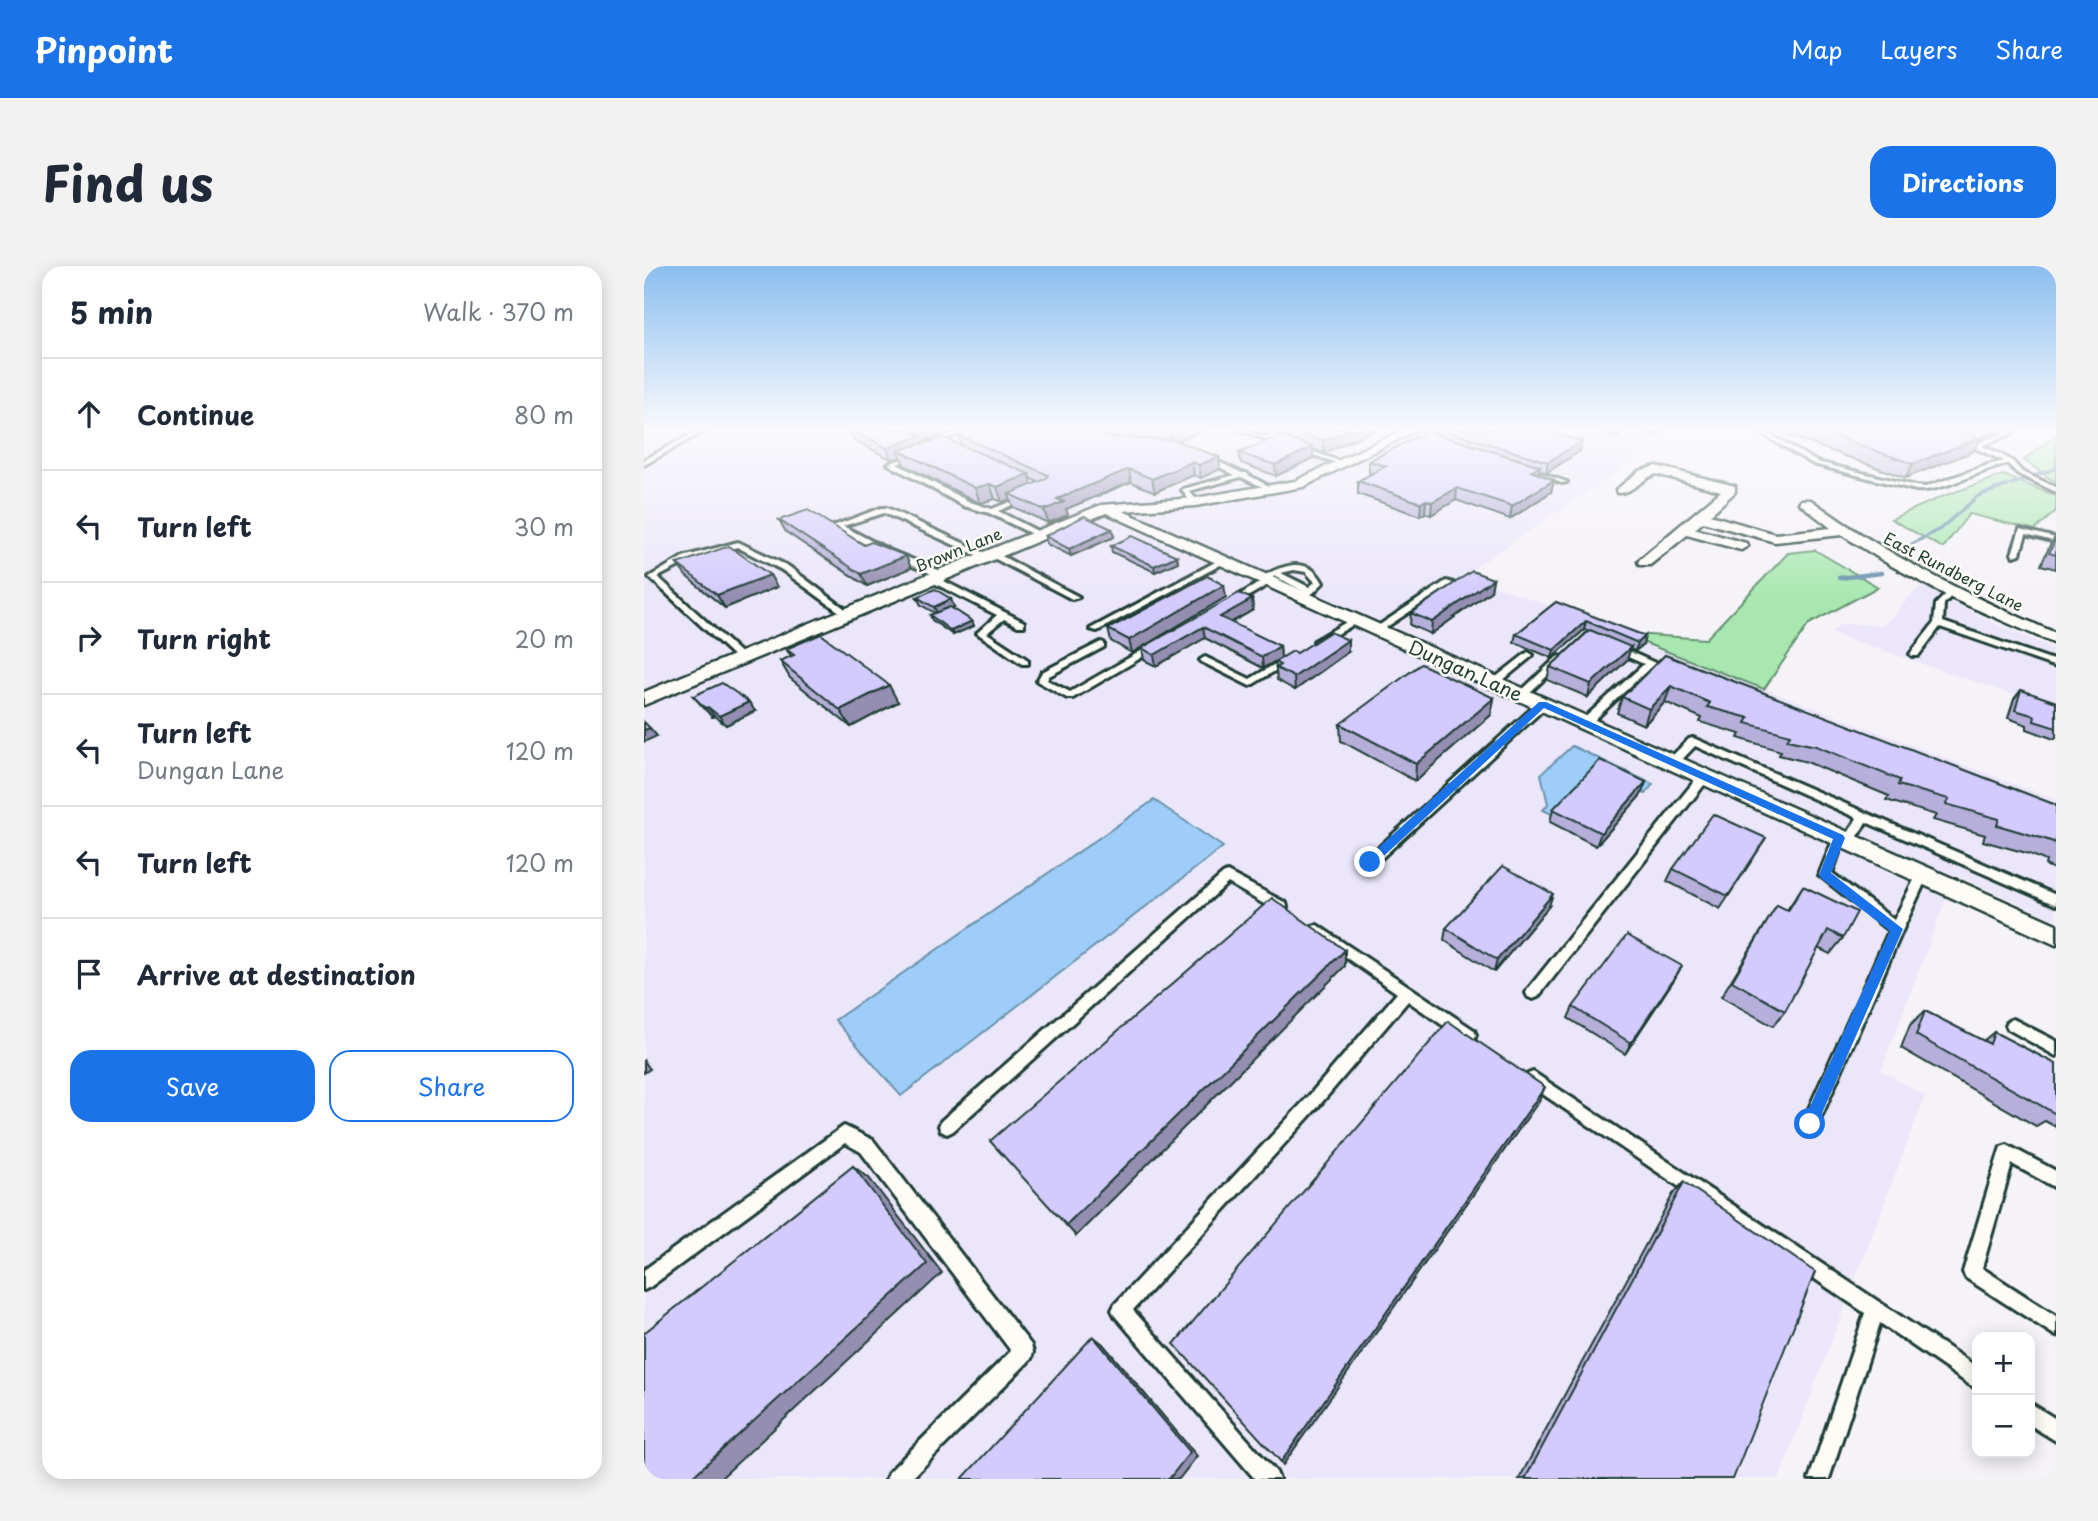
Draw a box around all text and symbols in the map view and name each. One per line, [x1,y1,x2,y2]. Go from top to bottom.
text: Pinpoint [35,24,173,74]
text: Map [1791,31,1842,67]
text: Layers [1880,31,1957,67]
text: Share [1995,31,2063,67]
text: Find us [42,145,213,219]
button: Directions [1870,146,2056,218]
text: 5 min [70,289,153,334]
text: Walk · 370 m [423,294,574,329]
icon: ahead [70,395,108,433]
text: Continue [137,395,254,434]
text: 80 m [514,397,574,432]
icon: left [70,507,108,545]
text: Turn left [137,507,252,546]
text: 30 m [513,509,574,544]
street label: Brown Lane [911,521,1005,577]
street label: East Rundberg Lane [1880,525,2028,617]
icon: right [70,619,108,657]
text: Turn right [137,619,271,658]
text: 20 m [515,621,574,656]
street label: Dungan Lane [1405,632,1527,708]
text: Turn left [137,713,252,752]
icon: left [70,731,108,769]
text: 120 m [506,733,574,768]
text: Dungan Lane [137,752,284,787]
icon: left [70,843,108,881]
text: Turn left [137,843,252,882]
text: 120 m [506,845,574,880]
route end [1354,846,1385,877]
icon: arrive [70,955,108,993]
text: Arrive at destination [137,955,416,994]
button: Save [70,1050,315,1122]
button: Share [329,1050,574,1122]
route start [1794,1108,1825,1139]
map controls [1972,1332,2035,1458]
button: + [1972,1332,2035,1395]
button: − [1972,1395,2035,1458]

